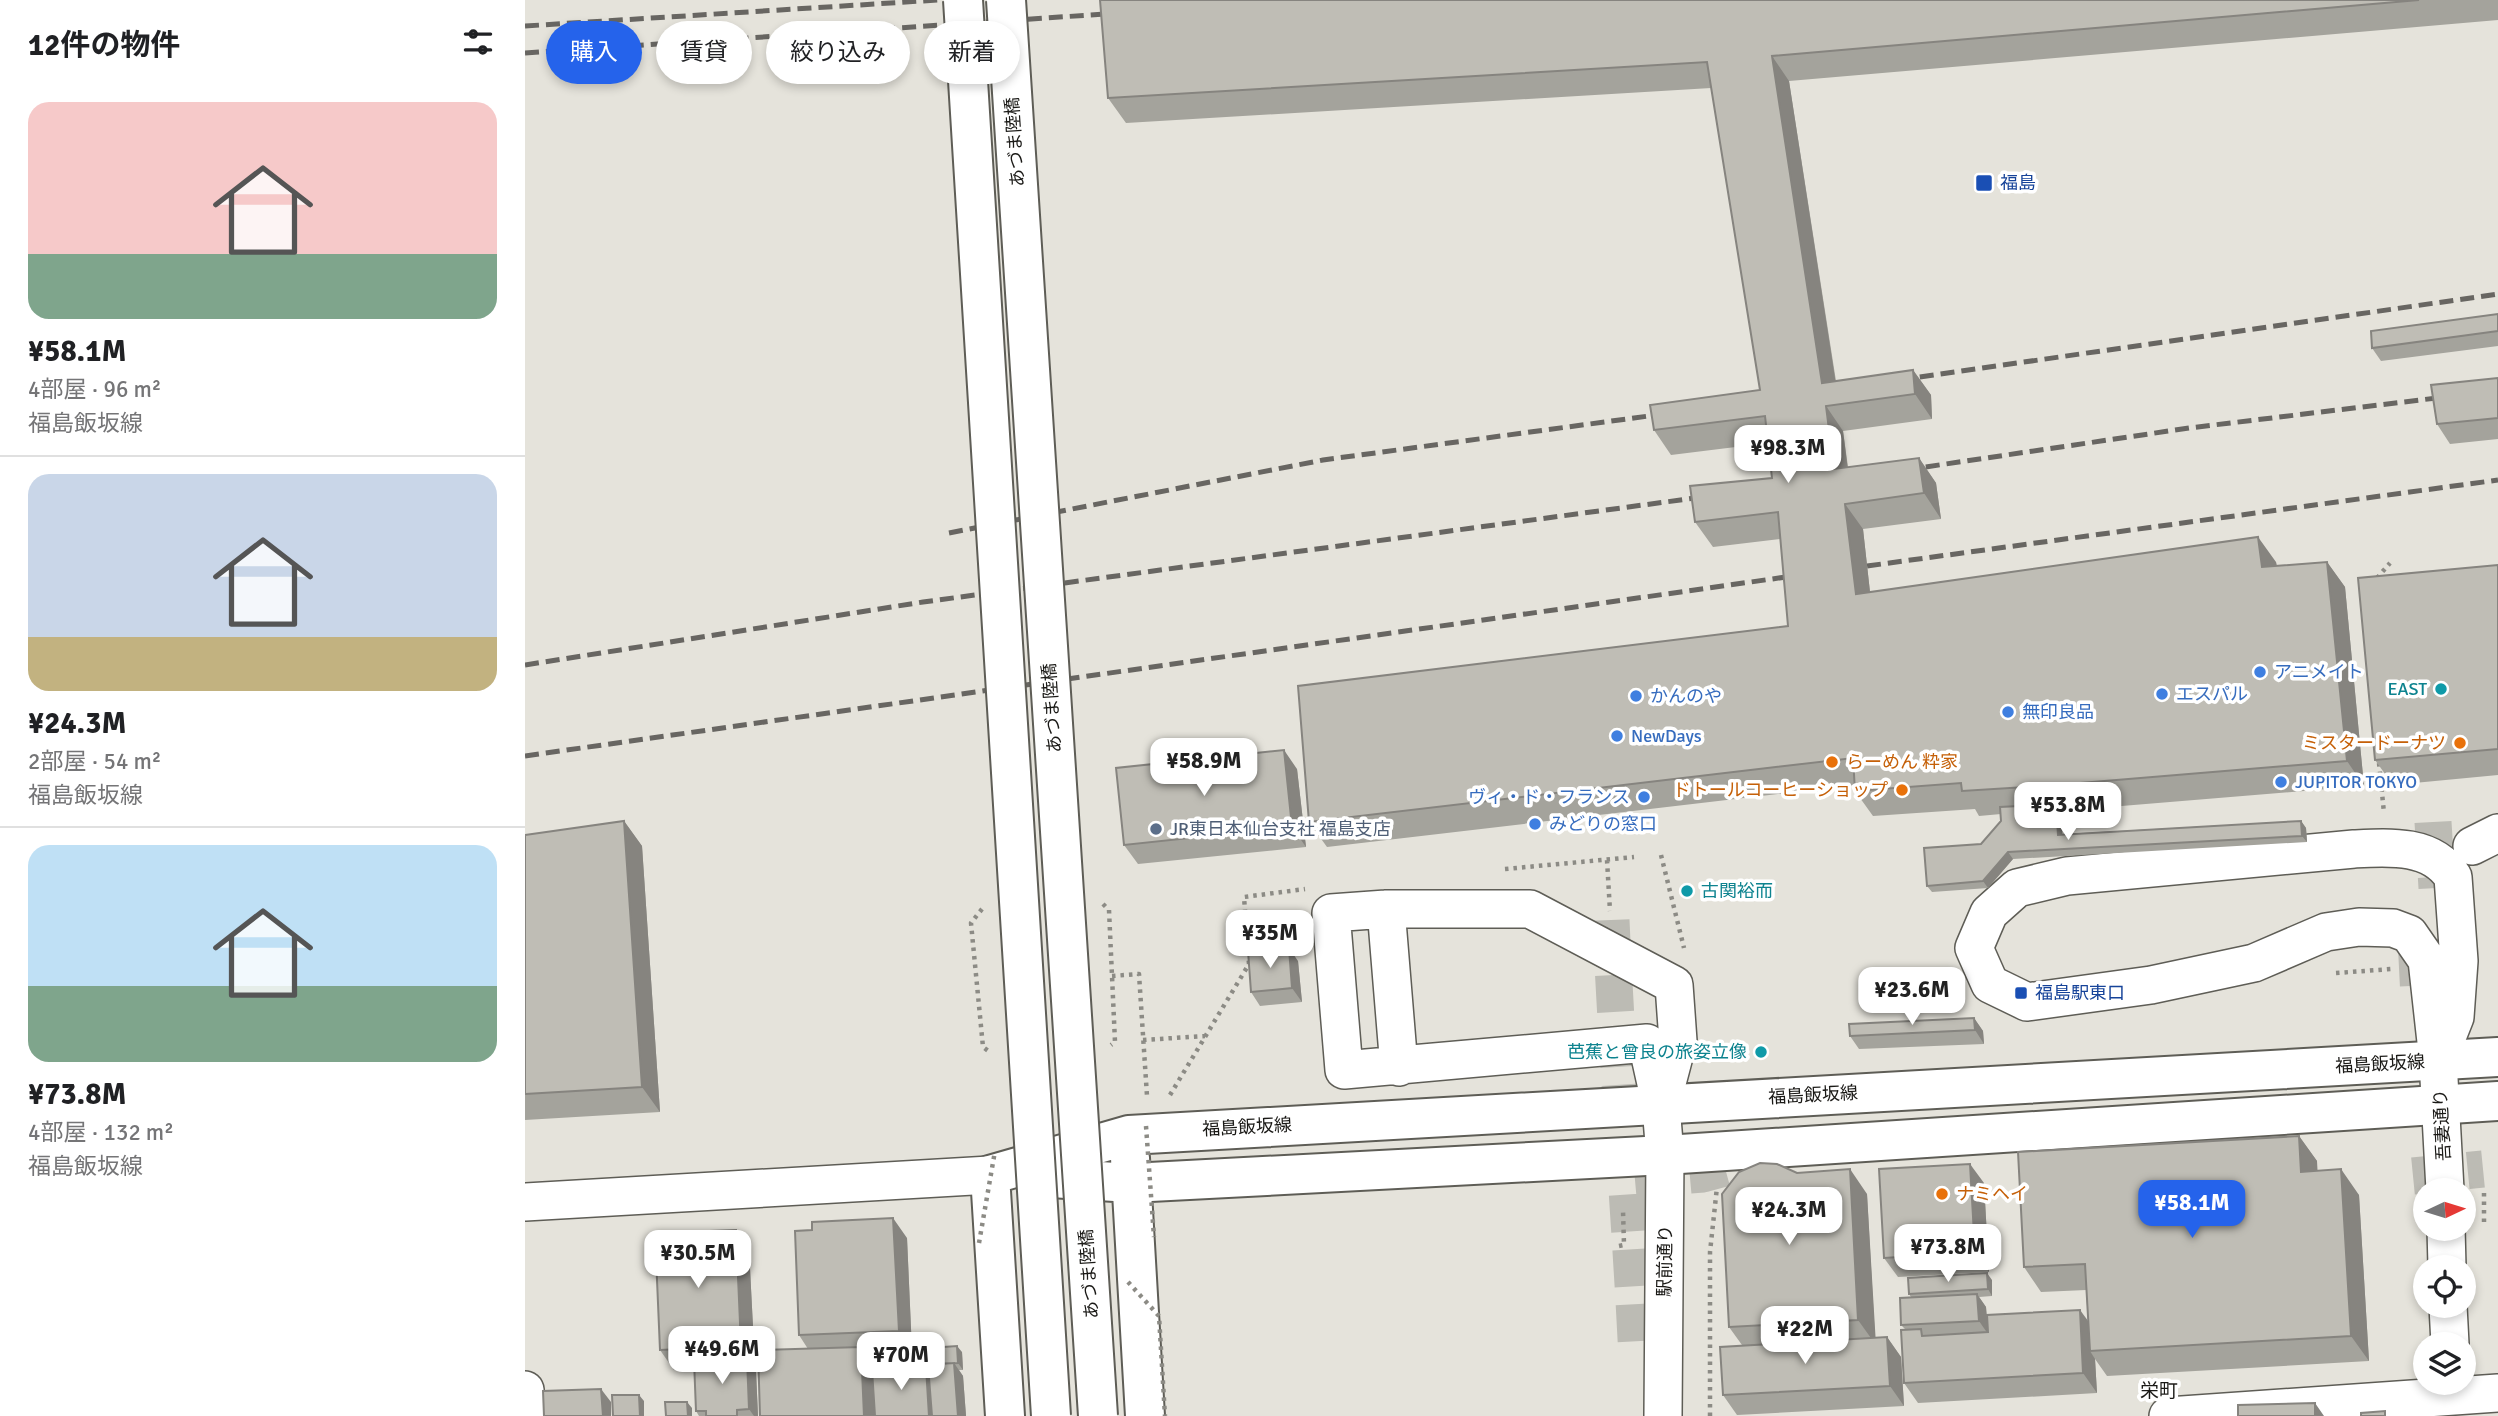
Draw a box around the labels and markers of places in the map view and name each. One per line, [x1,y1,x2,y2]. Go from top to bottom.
place label: 福島 [2000,172,2036,194]
marker: 福島 [1974,173,1994,193]
pin: ¥98.3M [1731,426,1845,485]
place label: アニメイト [2274,661,2364,683]
marker: アニメイト [2252,664,2268,680]
place label: EAST [2387,678,2427,700]
marker: EAST [2433,681,2449,697]
place label: エスパル [2176,683,2248,705]
place label: かんのや [1650,685,1722,707]
marker: エスパル [2154,686,2170,702]
marker: かんのや [1628,688,1644,704]
place label: 無印良品 [2022,701,2094,723]
marker: 無印良品 [2000,704,2016,720]
place label: NewDays [1631,725,1702,747]
marker: NewDays [1609,728,1625,744]
place label: ミスタードーナツ [2302,732,2446,754]
marker: ミスタードーナツ [2452,735,2468,751]
pin: ¥58.9M [1147,738,1261,798]
place label: らーめん 粋家 [1846,751,1958,773]
marker: らーめん 粋家 [1824,754,1840,770]
place label: JUPITOR TOKYO [2295,771,2417,793]
marker: JUPITOR TOKYO [2273,774,2289,790]
place label: ドトールコーヒーショップ [1673,779,1888,801]
marker: ドトールコーヒーショップ [1894,782,1910,798]
pin: ¥53.8M [2011,782,2125,842]
place label: ヴィ・ド・フランス [1468,786,1630,808]
marker: ヴィ・ド・フランス [1636,789,1652,805]
place label: みどりの窓口 [1549,813,1657,835]
marker: みどりの窓口 [1527,816,1543,832]
place label: JR東日本仙台支社 福島支店 [1170,818,1391,840]
marker: JR東日本仙台支社 福島支店 [1148,821,1164,837]
place label: 古関裕而 [1701,880,1773,902]
marker: 古関裕而 [1679,883,1695,899]
pin: ¥35M [1229,911,1311,970]
pin: ¥23.6M [1855,968,1969,1027]
place label: 福島駅東口 [2035,982,2125,1004]
marker: 福島駅東口 [2013,985,2029,1001]
place label: 芭蕉と曾良の旅姿立像 [1567,1041,1747,1063]
marker: 芭蕉と曾良の旅姿立像 [1753,1044,1769,1060]
pin: ¥58.1M [2135,1180,2249,1240]
place label: ナミヘイ [1956,1183,2028,1205]
marker: ナミヘイ [1934,1186,1950,1202]
pin: ¥24.3M [1732,1188,1846,1247]
pin: ¥73.8M [1891,1224,2005,1284]
pin: ¥30.5M [641,1230,755,1290]
pin: ¥22M [1764,1306,1846,1366]
pin: ¥49.6M [665,1326,779,1386]
pin: ¥70M [860,1332,942,1392]

